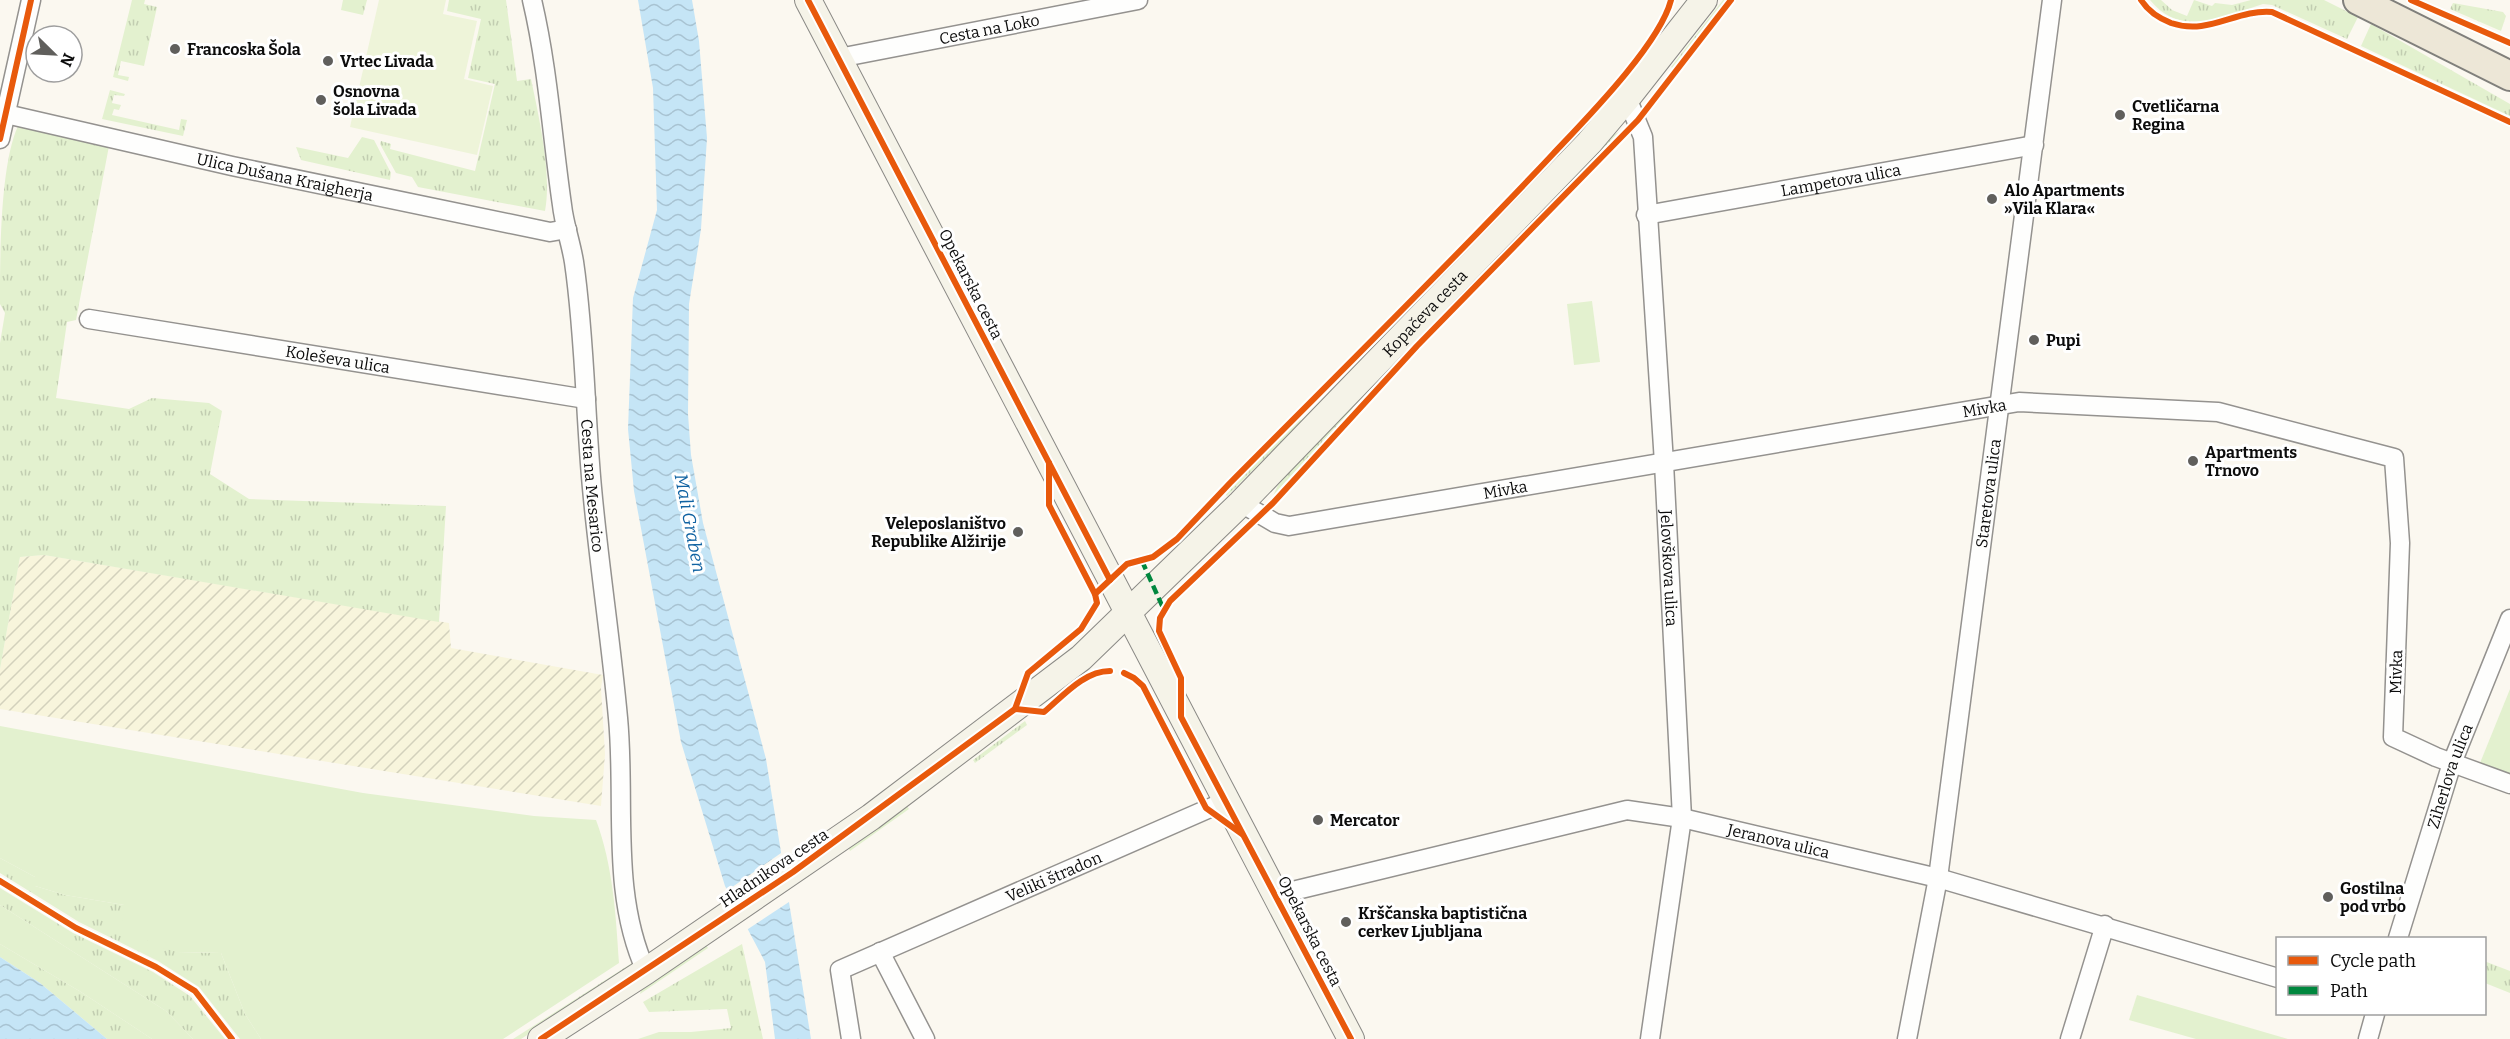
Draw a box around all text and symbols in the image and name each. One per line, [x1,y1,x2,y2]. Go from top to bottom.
street label: Cesta na Loko [938,10,1041,48]
north arrow [24,24,84,84]
place label: Francoska Šola [187,39,301,59]
marker: Francoska Šola [168,42,182,56]
text: N [56,50,78,69]
place label: Vrtec Livada [340,52,434,71]
marker: Vrtec Livada [321,54,335,68]
place label: Osnovna šola Livada [333,82,417,119]
marker: Osnovna šola Livada [314,93,328,107]
place label: Cvetličarna Regina [2132,97,2219,134]
marker: Cvetličarna Regina [2113,108,2127,122]
street label: Ulica Dušana Kraigherja [195,149,375,205]
street label: Lampetova ulica [1779,160,1903,200]
place label: Alo Apartments »Vila Klara« [2004,181,2125,218]
marker: Alo Apartments »Vila Klara« [1985,192,1999,206]
street label: Opekarska cesta [935,226,1007,342]
street label: Kopačeva cesta [1378,266,1471,360]
place label: Pupi [2046,331,2081,350]
marker: Pupi [2027,333,2041,347]
street label: Koleševa ulica [284,341,392,377]
street label: Mivka [1961,395,2008,421]
street label: Cesta na Mesarico [578,418,608,553]
street label: Staretova ulica [1971,437,2004,549]
place label: Apartments Trnovo [2205,443,2297,480]
marker: Apartments Trnovo [2186,454,2200,468]
water label: Mali Graben [670,472,710,574]
street label: Mivka [1482,476,1529,502]
street label: Jelovškova ulica [1657,508,1682,627]
place label: Veleposlaništvo Republike Alžirije [871,514,1006,551]
marker: Veleposlaništvo Republike Alžirije [1011,525,1025,539]
street label: Mivka [2386,649,2406,695]
street label: Ziherlova ulica [2423,721,2476,831]
place label: Mercator [1330,811,1400,830]
marker: Mercator [1311,813,1325,827]
street label: Jeranova ulica [1725,819,1832,862]
street label: Hladnikova cesta [716,825,832,911]
street label: Veliki štradon [1003,847,1104,906]
street label: Opekarska cesta [1274,873,1346,989]
place label: Gostilna pod vrbo [2340,879,2406,916]
marker: Gostilna pod vrbo [2321,890,2335,904]
place label: Krščanska baptistična cerkev Ljubljana [1358,904,1527,941]
marker: Krščanska baptistična cerkev Ljubljana [1339,915,1353,929]
legend [2276,937,2486,1015]
text: Cycle path [2330,950,2416,972]
text: Path [2330,980,2368,1002]

